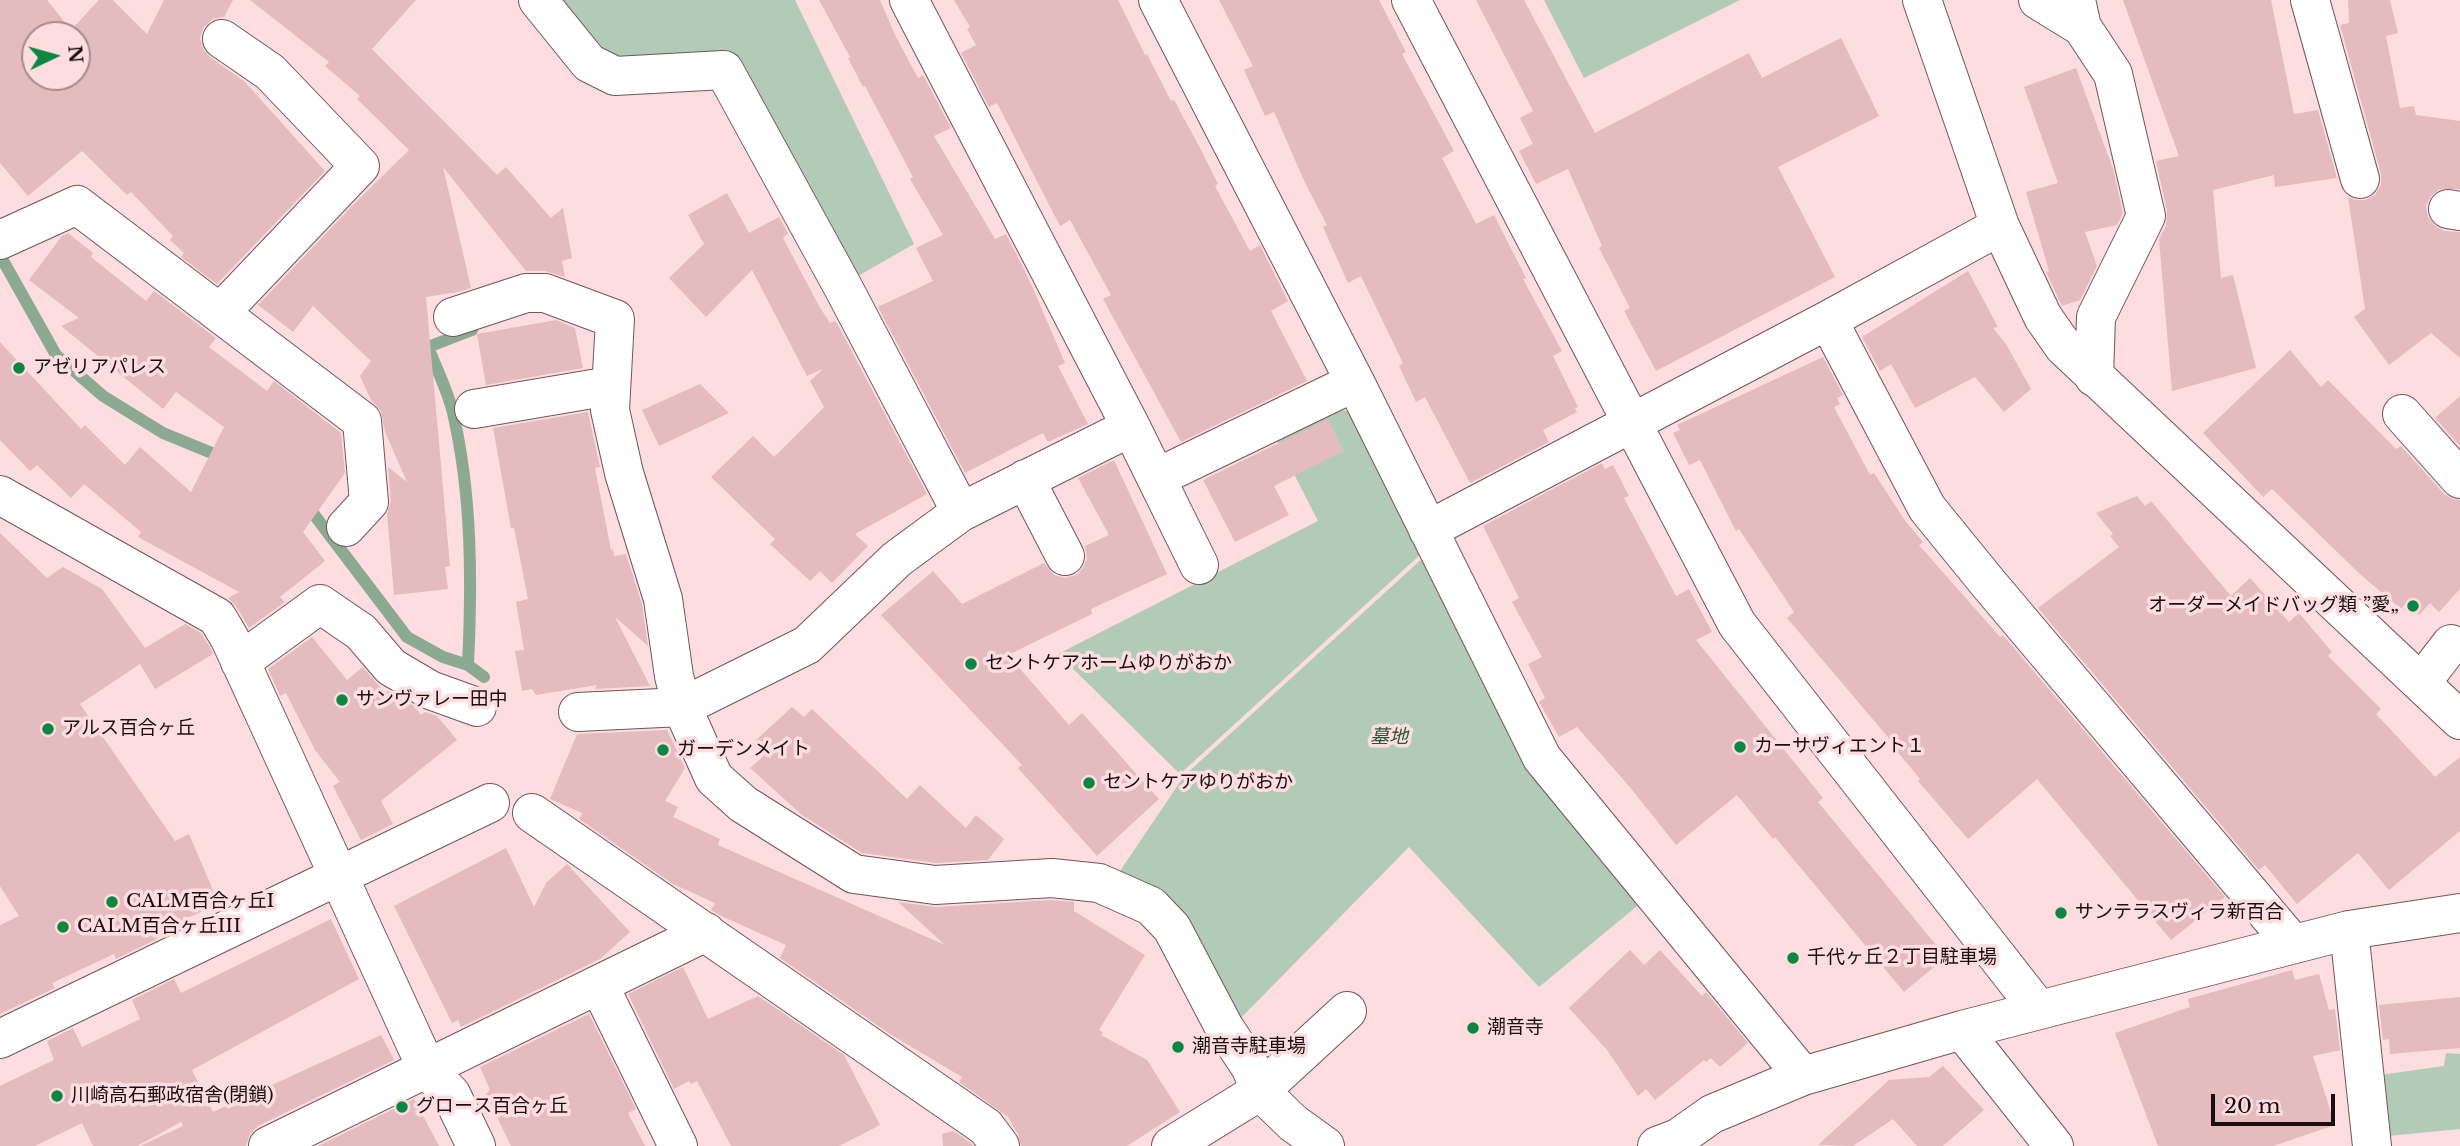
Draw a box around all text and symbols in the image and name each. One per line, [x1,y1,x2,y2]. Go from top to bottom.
north arrow [21,21,91,91]
text: N [63,44,88,64]
place label: アゼリアパレス [33,357,166,379]
marker: アゼリアパレス [11,360,27,376]
place label: オーダーメイドバッグ類 ”愛„ [2148,595,2399,617]
marker: オーダーメイドバッグ類 ”愛„ [2405,598,2421,614]
place label: セントケアホームゆりがおか [985,653,1232,675]
marker: セントケアホームゆりがおか [963,656,979,672]
place label: サンヴァレー田中 [356,689,508,711]
marker: サンヴァレー田中 [334,692,350,708]
place label: アルス百合ヶ丘 [62,718,195,740]
marker: アルス百合ヶ丘 [40,721,56,737]
park label: 墓地 [1370,727,1408,749]
place label: カーサヴィエント１ [1754,736,1925,758]
place label: ガーデンメイト [677,739,810,761]
marker: カーサヴィエント１ [1732,739,1748,755]
marker: ガーデンメイト [655,742,671,758]
place label: セントケアゆりがおか [1103,772,1293,794]
marker: セントケアゆりがおか [1081,775,1097,791]
place label: CALM百合ヶ丘I [126,891,274,913]
marker: CALM百合ヶ丘I [104,894,120,910]
place label: サンテラスヴィラ新百合 [2075,902,2284,924]
marker: サンテラスヴィラ新百合 [2053,905,2069,921]
place label: CALM百合ヶ丘III [77,916,241,938]
marker: CALM百合ヶ丘III [55,919,71,935]
place label: 千代ヶ丘２丁目駐車場 [1807,947,1997,969]
marker: 千代ヶ丘２丁目駐車場 [1785,950,1801,966]
place label: 潮音寺 [1487,1017,1544,1039]
marker: 潮音寺 [1465,1020,1481,1036]
place label: 潮音寺駐車場 [1192,1036,1306,1058]
marker: 潮音寺駐車場 [1170,1039,1186,1055]
scale bar [2215,1080,2339,1124]
place label: 川崎高石郵政宿舎(閉鎖) [71,1085,274,1107]
marker: 川崎高石郵政宿舎(閉鎖) [49,1088,65,1104]
text: 20 m [2224,1093,2281,1119]
place label: グロース百合ヶ丘 [416,1096,568,1118]
marker: グロース百合ヶ丘 [394,1099,410,1115]

